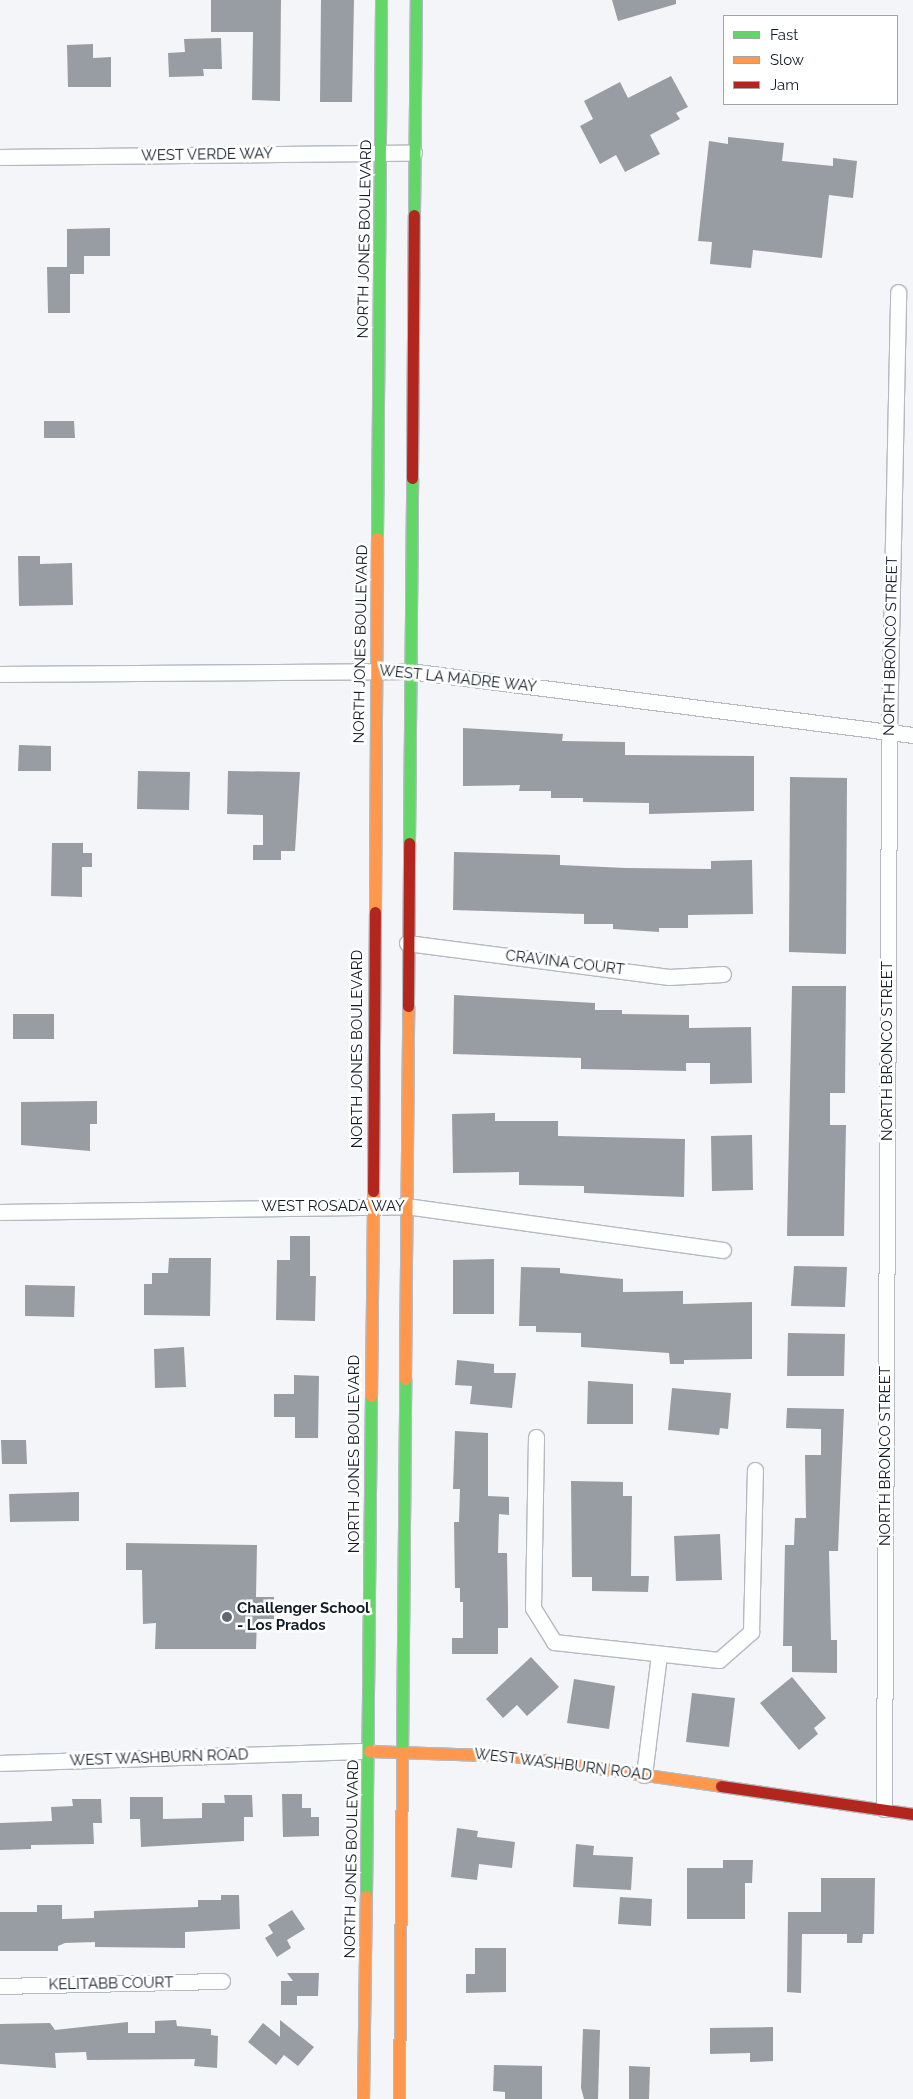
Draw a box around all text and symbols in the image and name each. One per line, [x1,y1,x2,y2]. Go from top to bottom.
legend [723,15,898,105]
text: Fast [770,26,798,44]
text: Slow [770,51,804,69]
text: Jam [770,76,799,94]
street label: NORTH JONES BOULEVARD [354,139,376,339]
street label: WEST VERDE WAY [140,145,274,165]
street label: NORTH JONES BOULEVARD [350,544,372,744]
street label: NORTH BRONCO STREET [880,556,902,736]
street label: WEST LA MADRE WAY [378,662,538,696]
street label: CRAVINA COURT [504,947,626,979]
street label: NORTH JONES BOULEVARD [349,949,367,1149]
street label: NORTH BRONCO STREET [879,961,897,1141]
street label: WEST ROSADA WAY [261,1198,405,1216]
street label: NORTH JONES BOULEVARD [346,1354,364,1554]
street label: NORTH BRONCO STREET [877,1366,895,1546]
place label: Challenger School - Los Prados [237,1599,370,1634]
marker: Challenger School - Los Prados [221,1611,233,1623]
street label: WEST WASHBURN ROAD [473,1745,653,1785]
street label: WEST WASHBURN ROAD [69,1746,249,1770]
street label: NORTH JONES BOULEVARD [341,1759,363,1959]
street label: KELITABB COURT [48,1974,174,1994]

